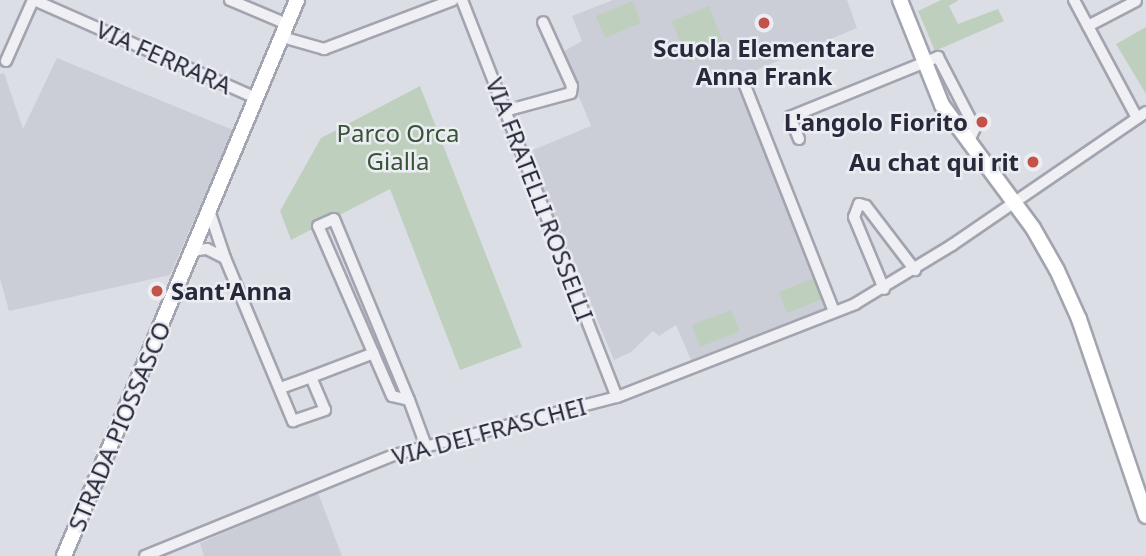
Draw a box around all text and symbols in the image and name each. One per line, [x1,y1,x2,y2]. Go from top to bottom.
street label: VIA FERRARA [92,14,236,100]
marker: Scuola Elementare Anna Frank [756,15,772,31]
place label: Scuola Elementare Anna Frank [653,34,875,90]
street label: VIA FRATELLI ROSSELLI [480,73,600,325]
place label: L'angolo Fiorito [784,108,968,136]
marker: L'angolo Fiorito [974,114,990,130]
park label: Parco Orca Gialla [337,119,459,175]
place label: Au chat qui rit [849,148,1019,176]
marker: Au chat qui rit [1025,154,1041,170]
place label: Sant'Anna [171,277,292,305]
marker: Sant'Anna [149,283,165,299]
street label: STRADA PIOSSASCO [62,317,176,535]
street label: VIA DEI FRASCHEI [389,391,589,471]

